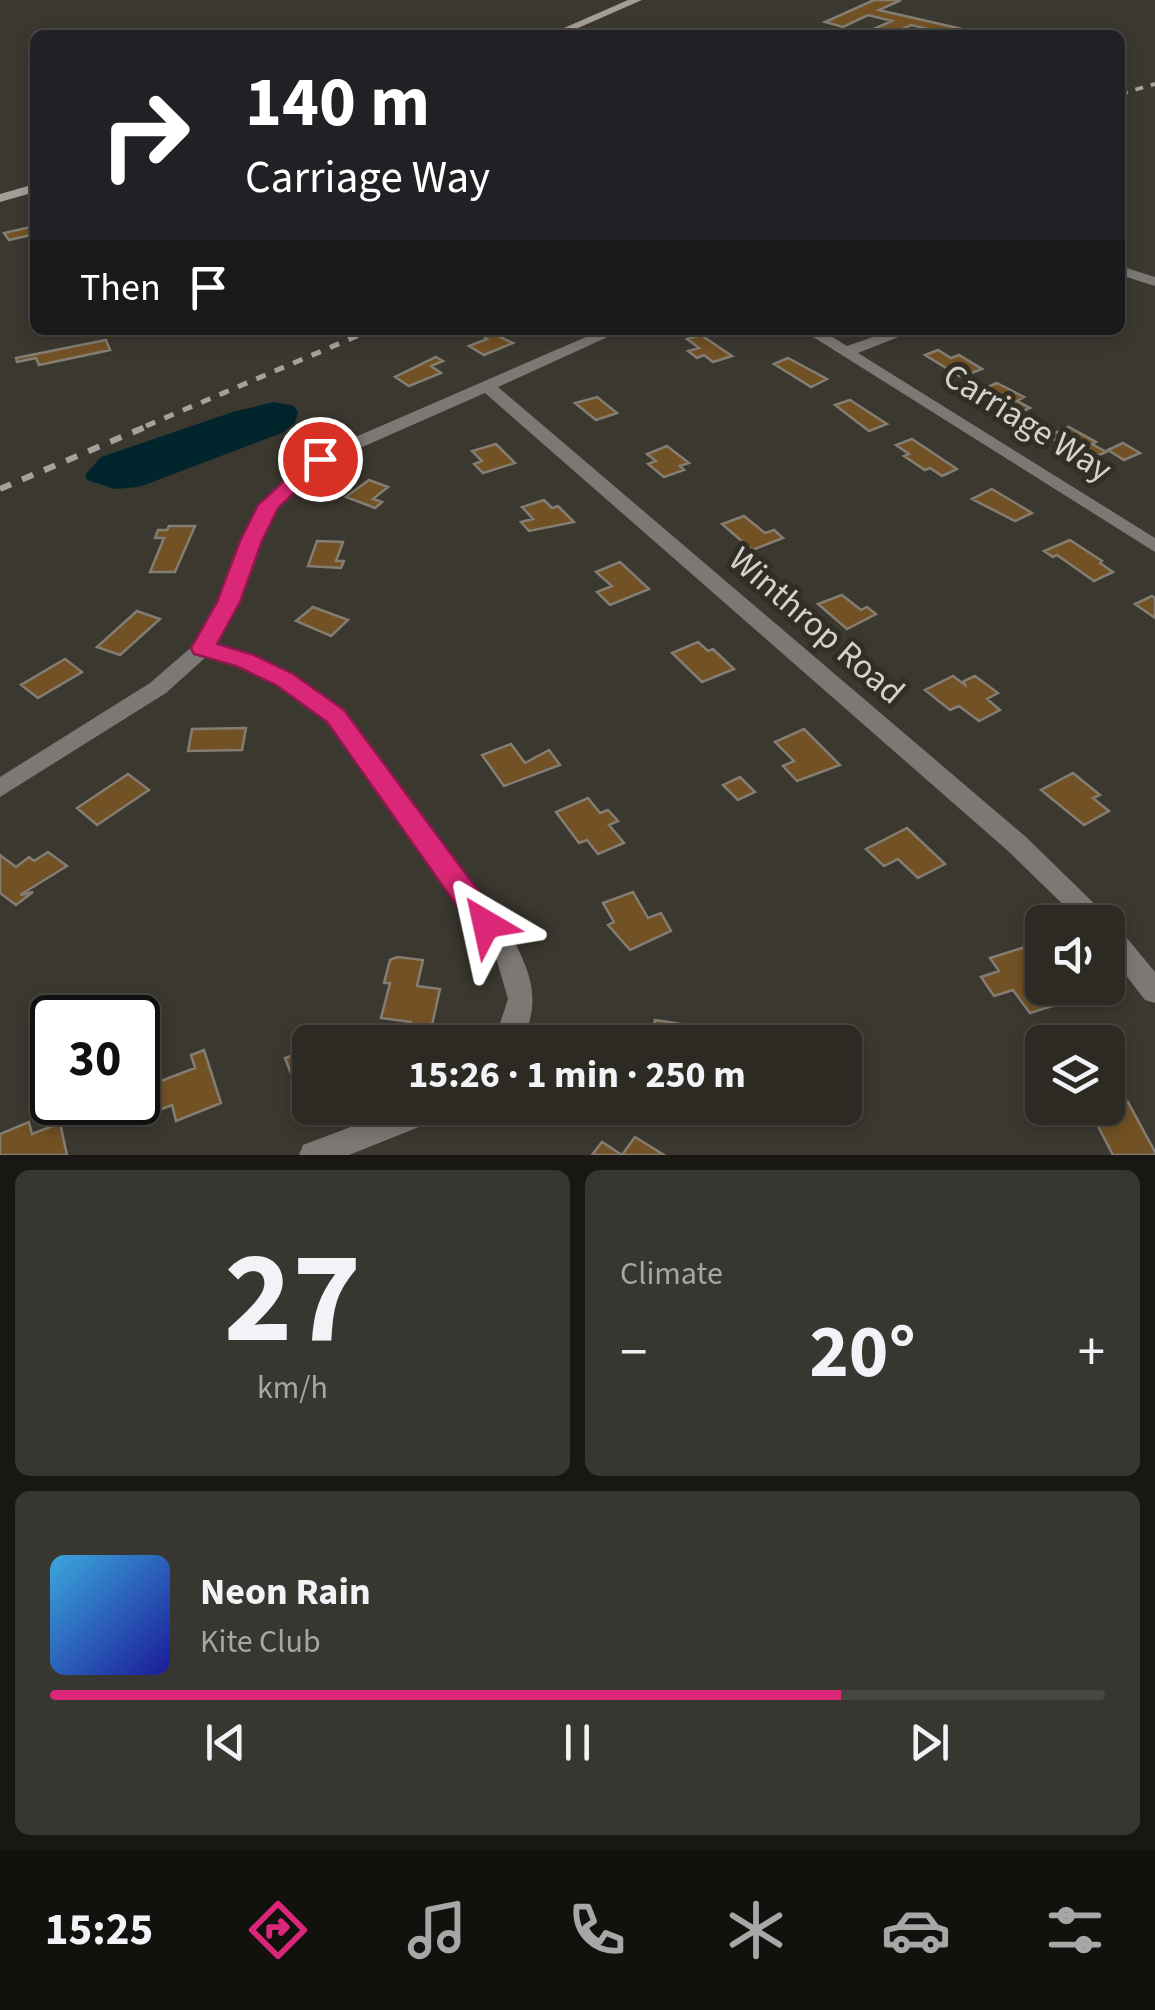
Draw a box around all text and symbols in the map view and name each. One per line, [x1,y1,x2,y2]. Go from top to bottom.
text: 140 m [245,53,430,153]
icon: right [80,70,210,200]
text: Carriage Way [245,146,490,210]
icon: arrive [181,260,236,315]
text: Then [80,261,161,315]
street label: Carriage Way [933,351,1122,495]
pin [278,417,363,502]
icon: arrive [293,432,348,487]
street label: Winthrop Road [718,535,915,716]
position arrow [434,872,538,976]
map controls [1025,905,1125,1125]
button: sound [1025,905,1125,1005]
speed limit sign: 30 [30,995,160,1125]
button: layers [1025,1025,1125,1125]
text: 15:26 · 1 min · 250 m [408,1048,746,1102]
text: 27 [224,1207,361,1392]
text: Climate [620,1251,723,1297]
text: 20° [809,1299,916,1406]
text: − [620,1314,647,1392]
text: + [1078,1314,1105,1392]
text: km/h [257,1365,328,1411]
text: Neon Rain [200,1565,371,1619]
text: Kite Club [200,1619,321,1665]
icon: previous [198,1715,253,1770]
icon: pause [550,1715,605,1770]
icon: next [902,1715,957,1770]
icon: directions [243,1895,313,1965]
icon: music [402,1895,472,1965]
icon: phone [562,1895,632,1965]
icon: climate [721,1895,791,1965]
icon: car [881,1895,951,1965]
icon: filters [1040,1895,1110,1965]
text: 15:25 [45,1898,153,1962]

